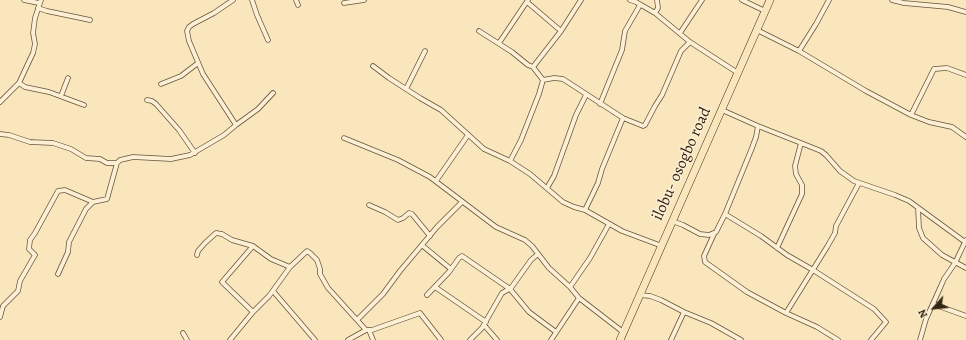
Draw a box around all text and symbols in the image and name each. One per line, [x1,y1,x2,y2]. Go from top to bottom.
street label: ilobu- osogbo road [648,104,716,224]
north arrow [914,288,954,328]
text: N [914,307,931,321]

